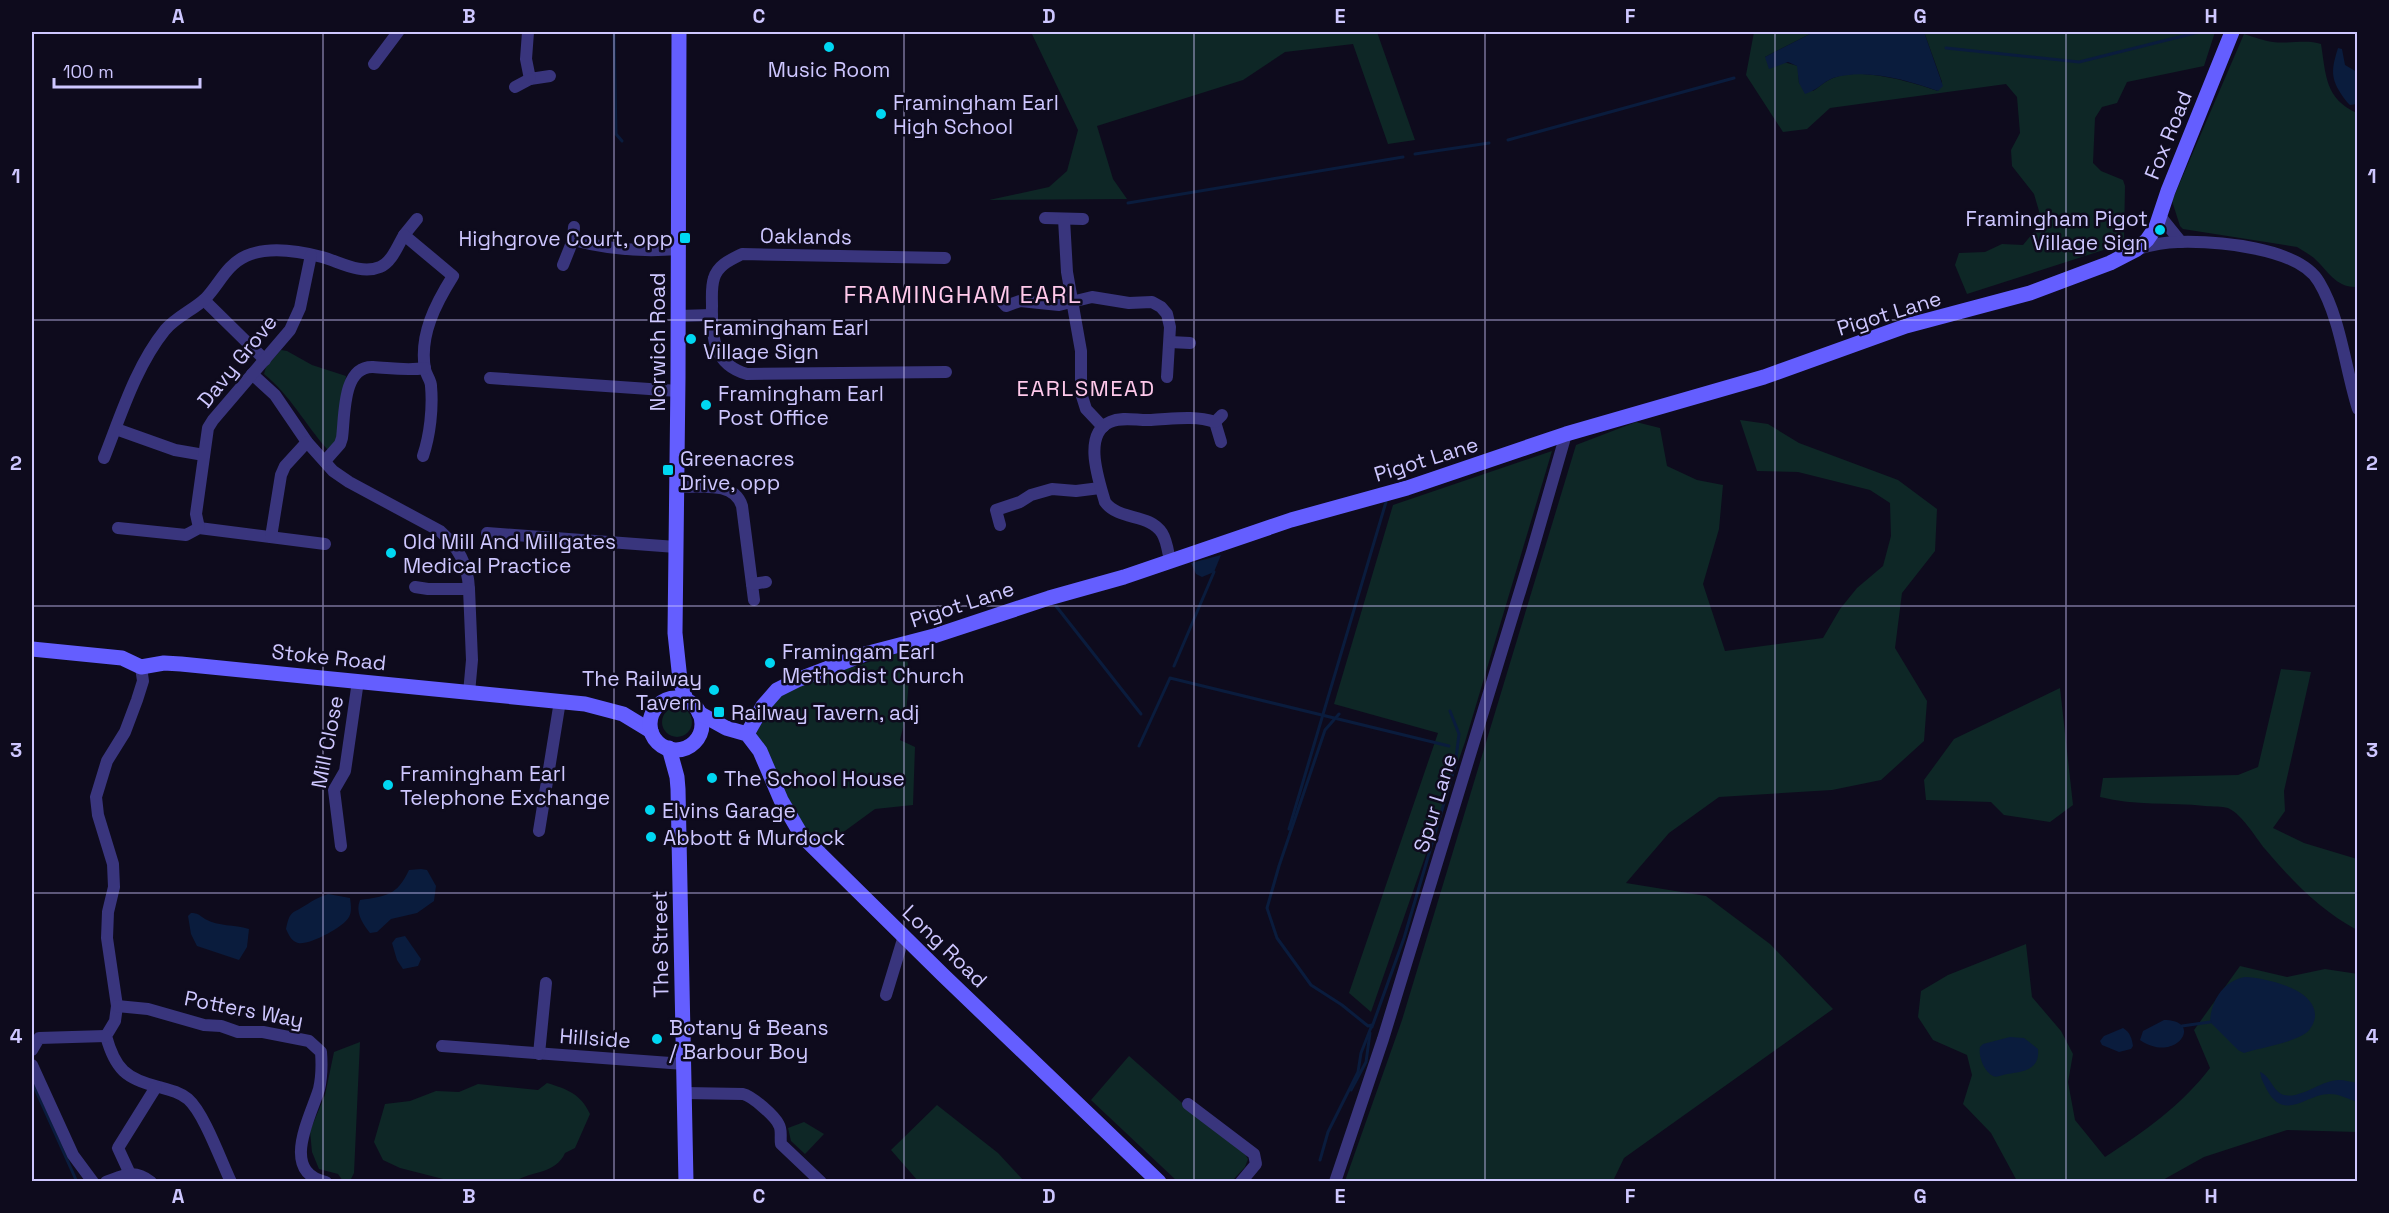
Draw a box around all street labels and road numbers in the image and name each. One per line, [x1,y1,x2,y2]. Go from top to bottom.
street label: Fox Road [2138,87,2198,183]
street label: Oaklands [760,222,852,250]
street label: Norwich Road [644,272,671,412]
street label: Pigot Lane [1834,284,1944,342]
street label: Davy Grove [191,309,283,413]
street label: Pigot Lane [1371,430,1481,488]
street label: Pigot Lane [907,575,1017,633]
street label: Stoke Road [270,638,388,676]
street label: Mill Close [305,693,349,791]
street label: Spur Lane [1407,751,1463,855]
street label: The Street [646,890,674,998]
street label: Long Road [897,899,993,993]
street label: Potters Way [182,984,306,1034]
street label: Hillside [558,1022,632,1054]

